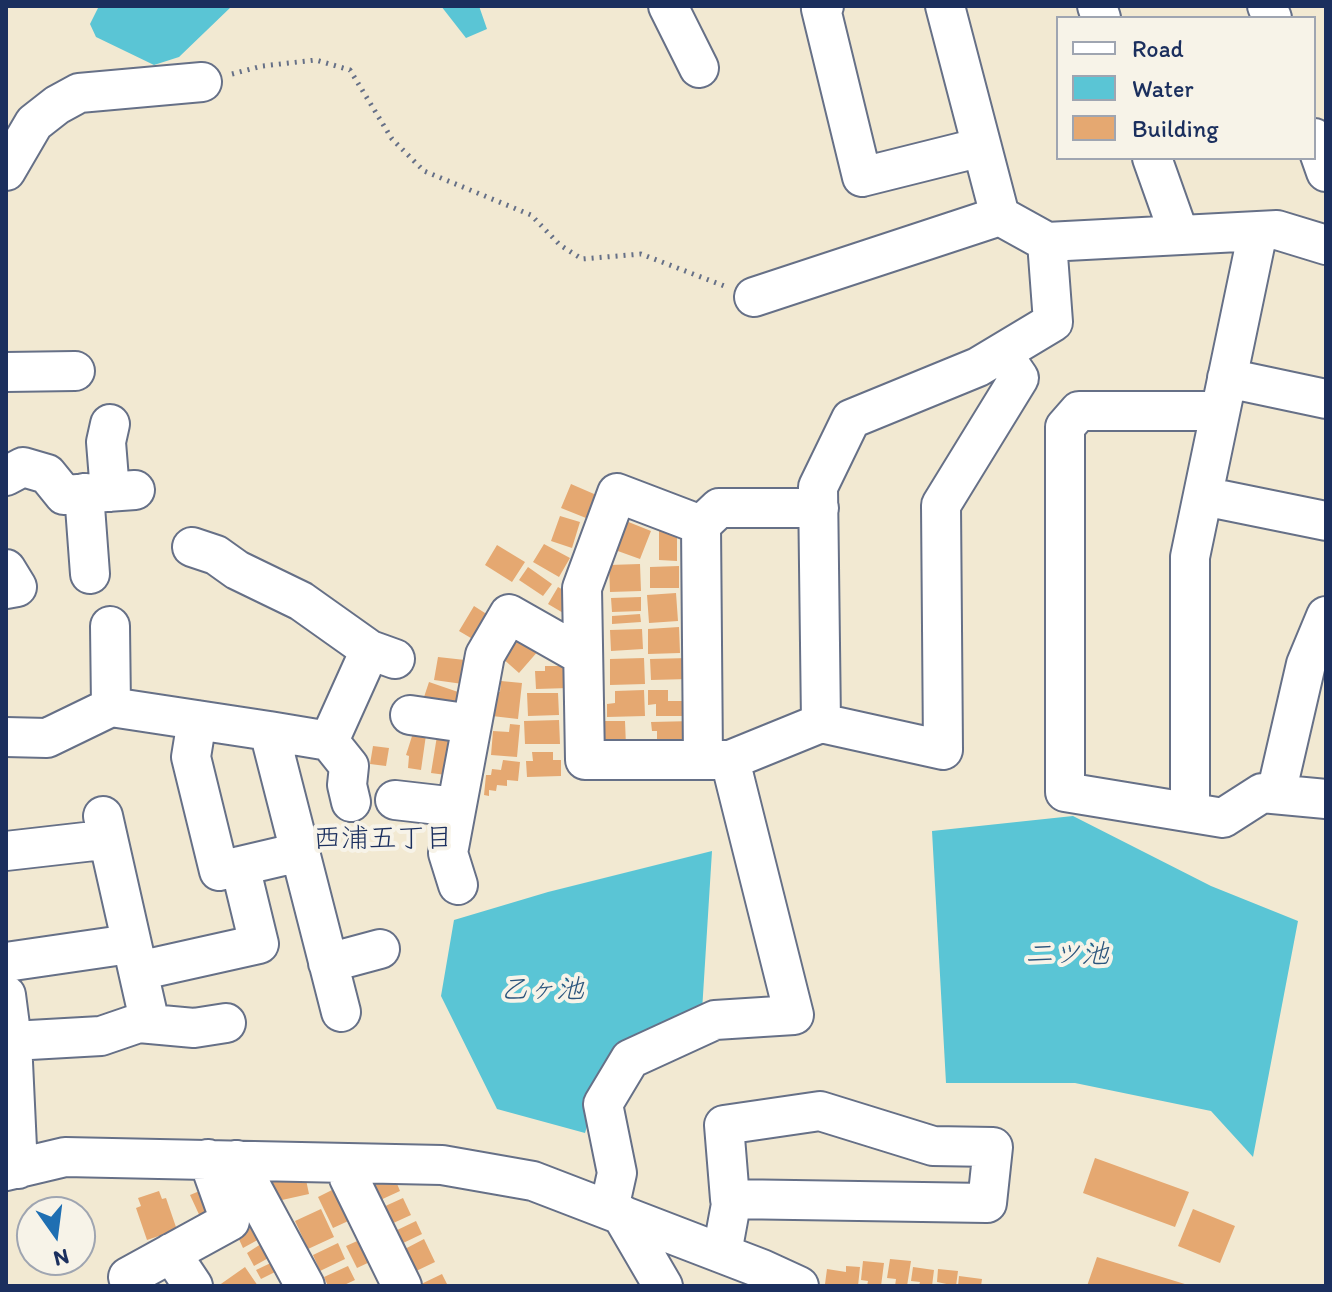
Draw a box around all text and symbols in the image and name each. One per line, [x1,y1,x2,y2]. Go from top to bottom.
legend [1056,16,1316,160]
text: Road [1132,34,1184,63]
text: Water [1132,74,1194,103]
text: Building [1132,114,1219,143]
district label: 西浦五丁目 [313,823,453,857]
water label: 二ツ池 [1025,939,1109,973]
water label: 乙ヶ池 [500,974,584,1008]
north arrow [16,1196,96,1276]
text: N [51,1243,72,1273]

